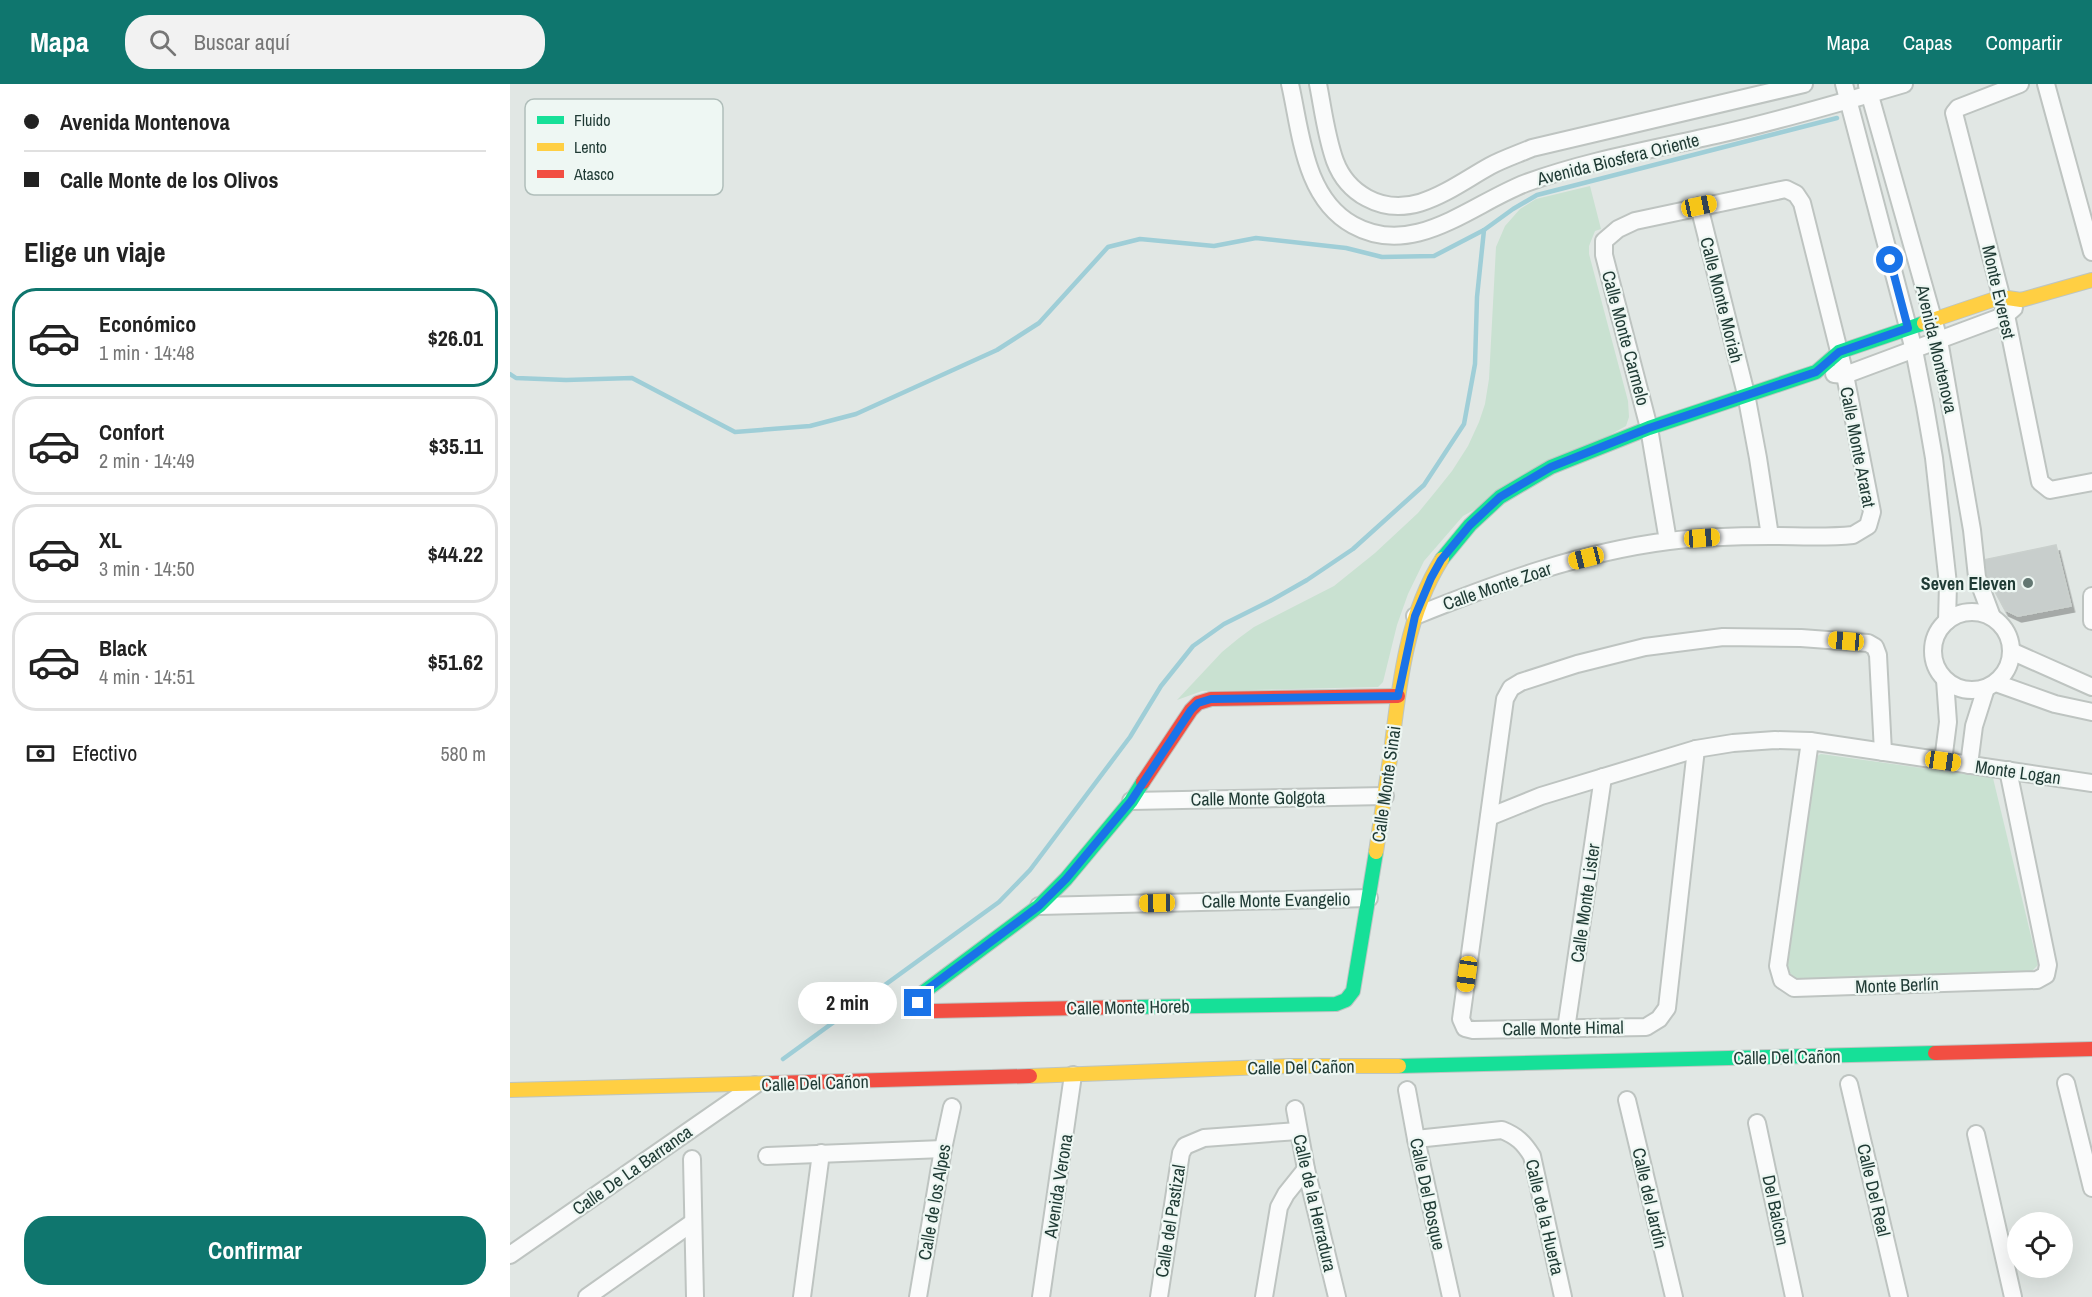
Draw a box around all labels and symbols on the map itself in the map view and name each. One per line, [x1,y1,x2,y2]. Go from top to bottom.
legend [525,99,723,195]
text: Fluido [574,109,610,131]
street label: Avenida Biosfera Oriente [1533,127,1702,191]
text: Lento [574,136,607,158]
text: Atasco [573,163,614,185]
car [1680,193,1718,219]
street label: Calle Monte Moriah [1694,234,1750,366]
street label: Monte Everest [1976,243,2022,341]
route start [1876,246,1903,273]
street label: Calle Monte Carmelo [1596,268,1656,408]
street label: Avenida Montenova [1910,281,1964,416]
street label: Calle Monte Ararat [1834,385,1882,509]
car [1683,528,1721,548]
car [1566,545,1606,571]
street label: Calle Monte Zoar [1439,556,1555,616]
place label: Seven Eleven [1921,571,2016,596]
marker: Seven Eleven [2021,576,2035,590]
car [1827,630,1865,652]
street label: Calle Monte Sinai [1365,724,1407,844]
car [1924,750,1962,772]
street label: Monte Logan [1974,754,2062,790]
street label: Calle Monte Golgota [1191,784,1325,812]
street label: Calle Monte Lister [1564,842,1606,964]
street label: Calle Monte Evangelio [1202,886,1350,914]
car [1139,894,1175,912]
car [1456,955,1478,993]
street label: Monte Berlín [1855,971,1939,999]
callout: 2 min [798,982,897,1024]
route end [904,989,931,1016]
street label: Calle Monte Horeb [1066,993,1190,1021]
street label: Calle Monte Himal [1502,1014,1624,1042]
street label: Calle Del Cañon [1733,1044,1841,1070]
street label: Calle Del Cañon [1247,1054,1355,1080]
street label: Calle Del Cañon [761,1069,869,1097]
street label: Calle De La Barranca [567,1119,697,1221]
street label: Avenida Verona [1037,1132,1079,1241]
street label: Calle de la Herradura [1287,1132,1343,1274]
street label: Calle Del Bosque [1404,1136,1452,1252]
street label: Calle Del Real [1851,1141,1897,1239]
street label: Calle de los Alpes [912,1142,956,1262]
street label: Calle del Jardín [1626,1145,1674,1251]
street label: Calle de la Huerta [1520,1157,1570,1277]
street label: Calle del Pastizal [1149,1163,1191,1279]
street label: Del Balcon [1756,1172,1796,1248]

